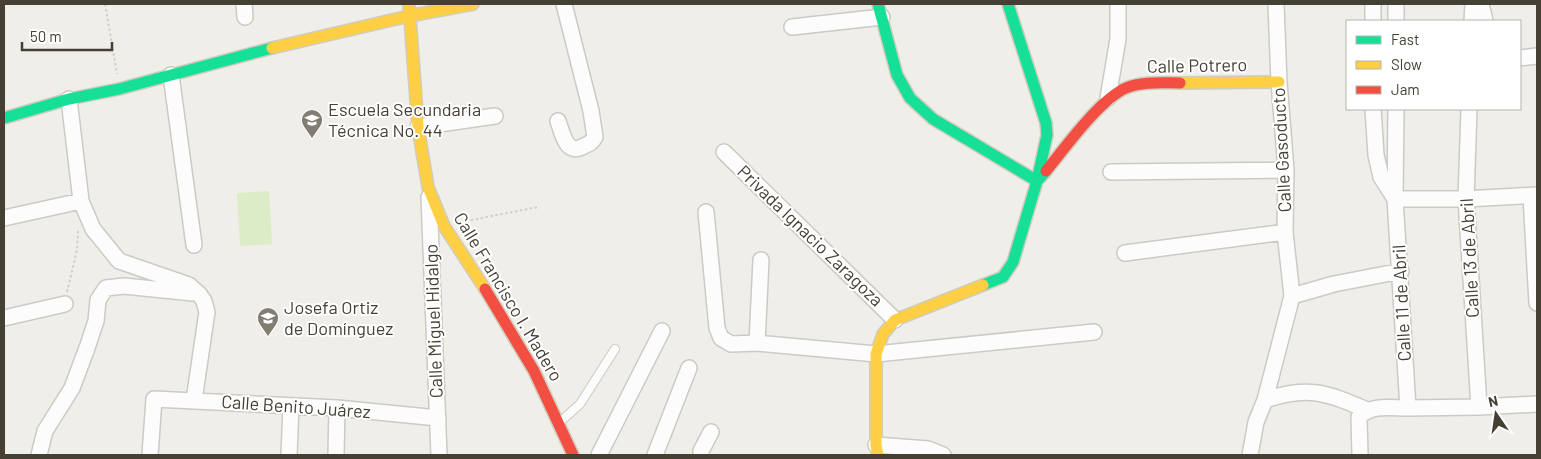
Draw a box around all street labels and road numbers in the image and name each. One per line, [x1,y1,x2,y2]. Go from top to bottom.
street label: Calle Potrero [1147,53,1247,77]
street label: Calle Gasoducto [1267,87,1295,213]
street label: Privada Ignacio Zaragoza [733,160,888,311]
street label: Calle 13 de Abril [1455,198,1483,318]
street label: Calle Francisco I. Madero [450,208,568,385]
street label: Calle Miguel Hidalgo [419,243,447,399]
street label: Calle 11 de Abril [1387,244,1415,362]
street label: Calle Benito Juárez [221,390,371,422]

